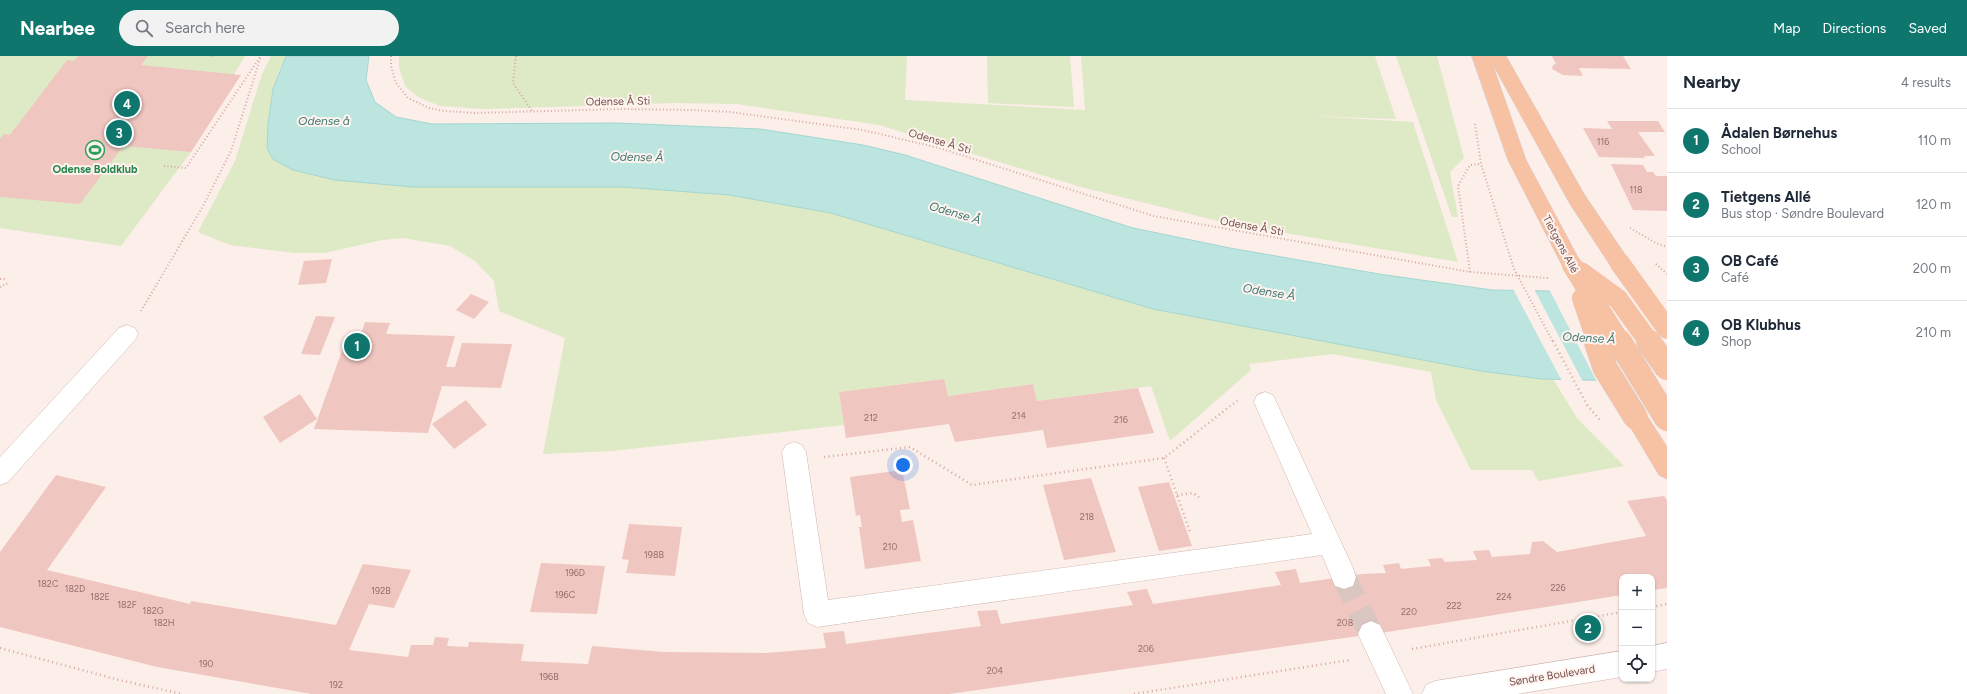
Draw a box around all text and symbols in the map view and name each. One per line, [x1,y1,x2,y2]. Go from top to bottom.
search box [119,10,399,46]
text: Nearbee [20,17,95,40]
icon: search [133,17,155,39]
text: Search here [165,19,245,37]
text: Map [1773,20,1801,37]
text: Directions [1823,20,1886,37]
text: Saved [1908,20,1947,37]
text: Nearby [1683,72,1741,92]
text: 4 results [1901,75,1951,90]
pin: 4 [114,89,140,119]
street label: Odense Å Sti [586,93,650,109]
water label: Odense å [298,114,350,128]
pin: 3 [106,118,132,148]
text: Ådalen Børnehus [1721,124,1837,142]
street label: Odense Å Sti [907,125,973,157]
text: 1 [1693,133,1699,148]
text: 110 m [1918,133,1951,148]
house number: 116 [1597,136,1609,147]
sports icon: Odense Boldklub [84,139,106,161]
text: School [1721,142,1761,157]
water label: Odense Å [610,150,664,164]
place label: Odense Boldklub [52,163,138,176]
house number: 118 [1630,184,1643,195]
text: Tietgens Allé [1721,188,1811,206]
text: 2 [1692,197,1700,212]
text: 120 m [1916,197,1951,212]
water label: Odense Å [928,199,982,227]
text: Bus stop · Søndre Boulevard [1721,206,1884,221]
street label: Odense Å Sti [1219,213,1285,239]
street label: Tietgens Allé [1540,213,1581,275]
text: OB Café [1721,252,1779,270]
text: 3 [1692,261,1700,276]
text: 200 m [1913,261,1951,276]
text: Café [1721,270,1749,285]
water label: Odense Å [1242,281,1296,303]
text: OB Klubhus [1721,316,1801,334]
text: 4 [1692,325,1700,340]
text: 210 m [1916,325,1951,340]
water label: Odense Å [1562,330,1616,346]
pin: 1 [344,331,370,361]
text: Shop [1721,334,1751,349]
house number: 214 [1012,410,1027,421]
house number: 212 [864,412,878,423]
house number: 216 [1114,414,1128,425]
your location [893,455,913,475]
house number: 218 [1080,511,1095,522]
house number: 210 [883,541,897,552]
house number: 198B [644,549,664,560]
house number: 196D [565,567,585,578]
map controls [1619,574,1655,682]
button: + [1619,574,1655,610]
house number: 182C [38,578,59,589]
house number: 226 [1550,582,1566,593]
house number: 182D [65,583,85,594]
house number: 192B [371,585,391,596]
house number: 196C [555,589,576,600]
house number: 182E [90,591,110,602]
house number: 224 [1496,591,1512,602]
house number: 182F [117,599,137,610]
house number: 222 [1446,600,1462,611]
house number: 182G [142,605,164,616]
house number: 220 [1401,606,1417,617]
button: − [1619,610,1655,646]
pin: 2 [1575,613,1601,643]
house number: 182H [153,617,175,628]
house number: 208 [1337,617,1354,628]
house number: 206 [1138,643,1154,654]
button: locate [1619,646,1655,682]
house number: 190 [199,658,214,669]
street label: Søndre Boulevard [1508,662,1596,689]
house number: 204 [987,665,1004,676]
house number: 196B [539,671,559,682]
house number: 192 [329,679,343,690]

